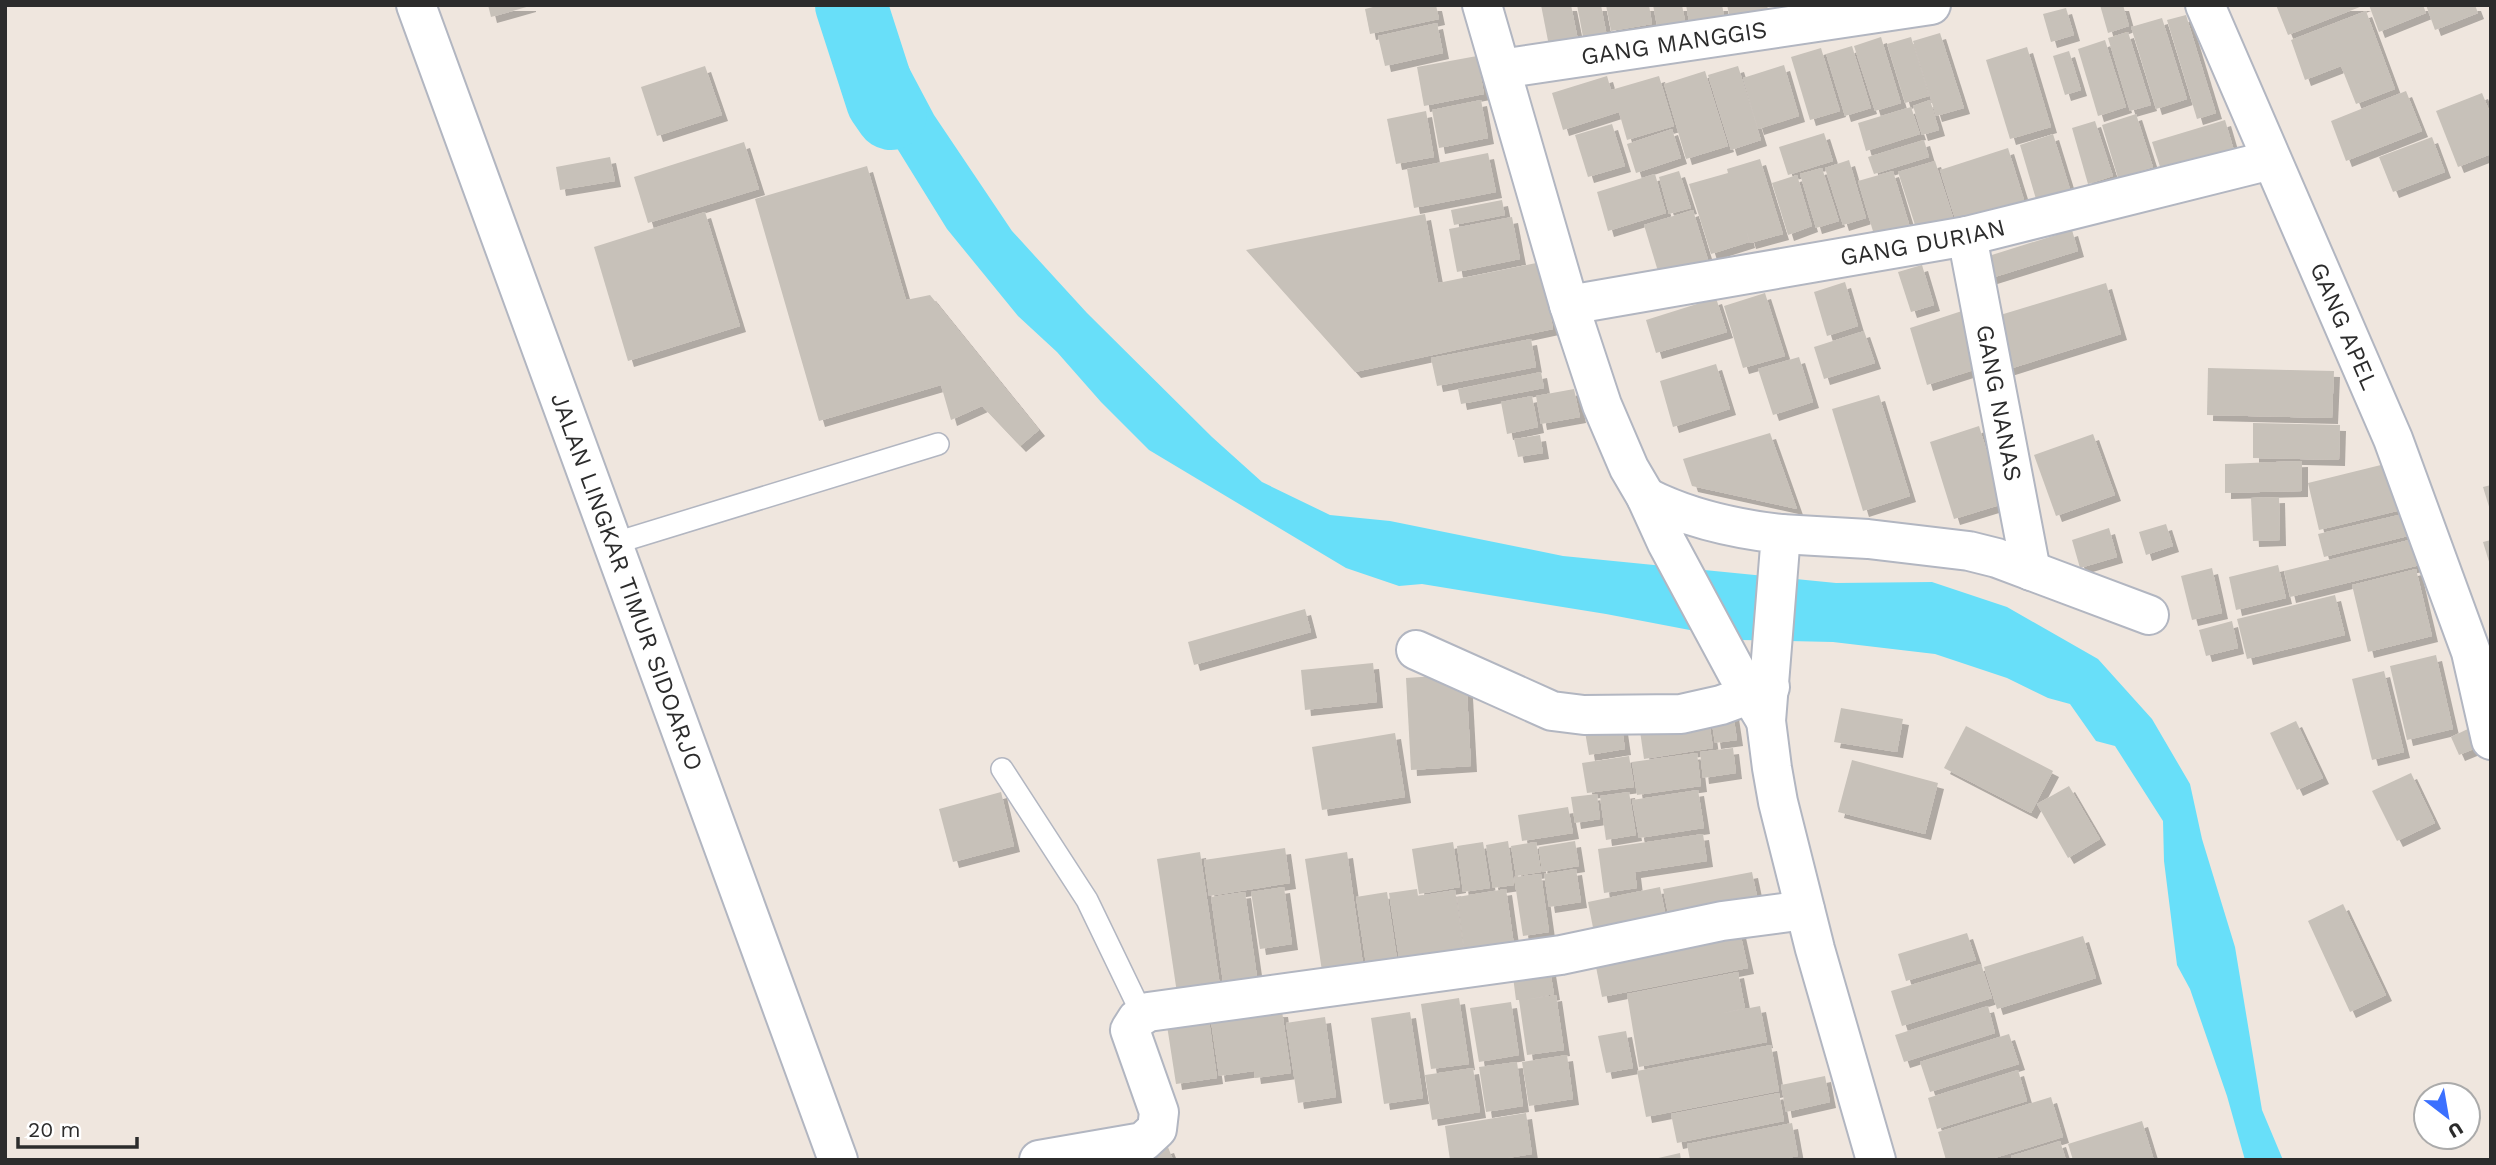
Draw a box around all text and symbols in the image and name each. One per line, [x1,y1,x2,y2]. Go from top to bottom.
street label: GANG MANGGIS [1579,16,1769,71]
street label: GANG DURIAN [1838,213,2008,272]
street label: GANG APEL [2304,258,2384,394]
street label: GANG NANAS [1970,322,2028,483]
street label: JALAN LINGKAR TIMUR SIDOARJO [545,389,709,775]
north arrow [2412,1081,2482,1151]
scale bar [18,1106,136,1150]
text: 20 m [28,1117,80,1142]
text: U [2444,1117,2467,1143]

